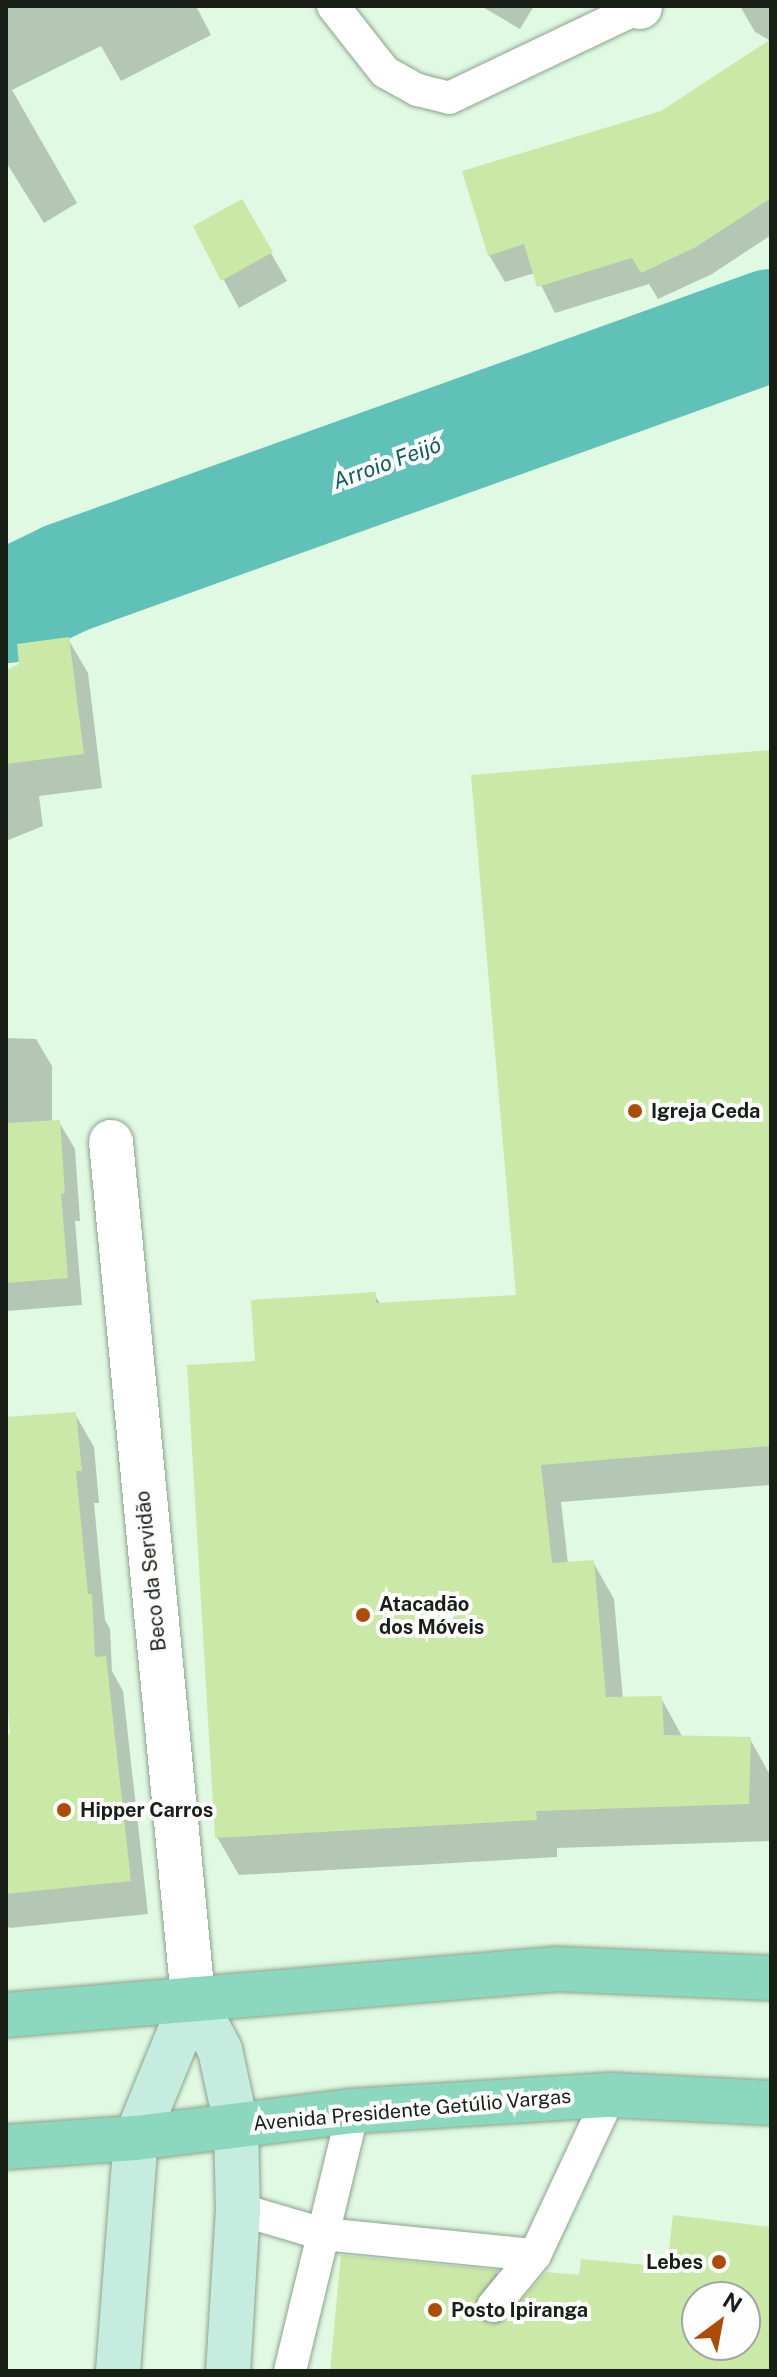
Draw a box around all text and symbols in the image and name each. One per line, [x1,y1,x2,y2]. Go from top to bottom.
water label: Arroio Feijó [329,431,445,495]
place label: Igreja Ceda [651,1099,760,1123]
marker: Igreja Ceda [626,1102,644,1120]
street label: Beco da Servidão [131,1489,171,1653]
place label: Atacadão dos Móveis [379,1592,484,1639]
marker: Atacadão dos Móveis [354,1606,372,1624]
place label: Hipper Carros [80,1798,213,1822]
marker: Hipper Carros [55,1801,73,1819]
street label: Avenida Presidente Getúlio Vargas [252,2084,572,2136]
place label: Lebes [646,2250,703,2274]
marker: Lebes [710,2253,728,2271]
north arrow [681,2281,761,2361]
text: N [718,2287,747,2318]
place label: Posto Ipiranga [451,2298,588,2322]
marker: Posto Ipiranga [426,2301,444,2319]

